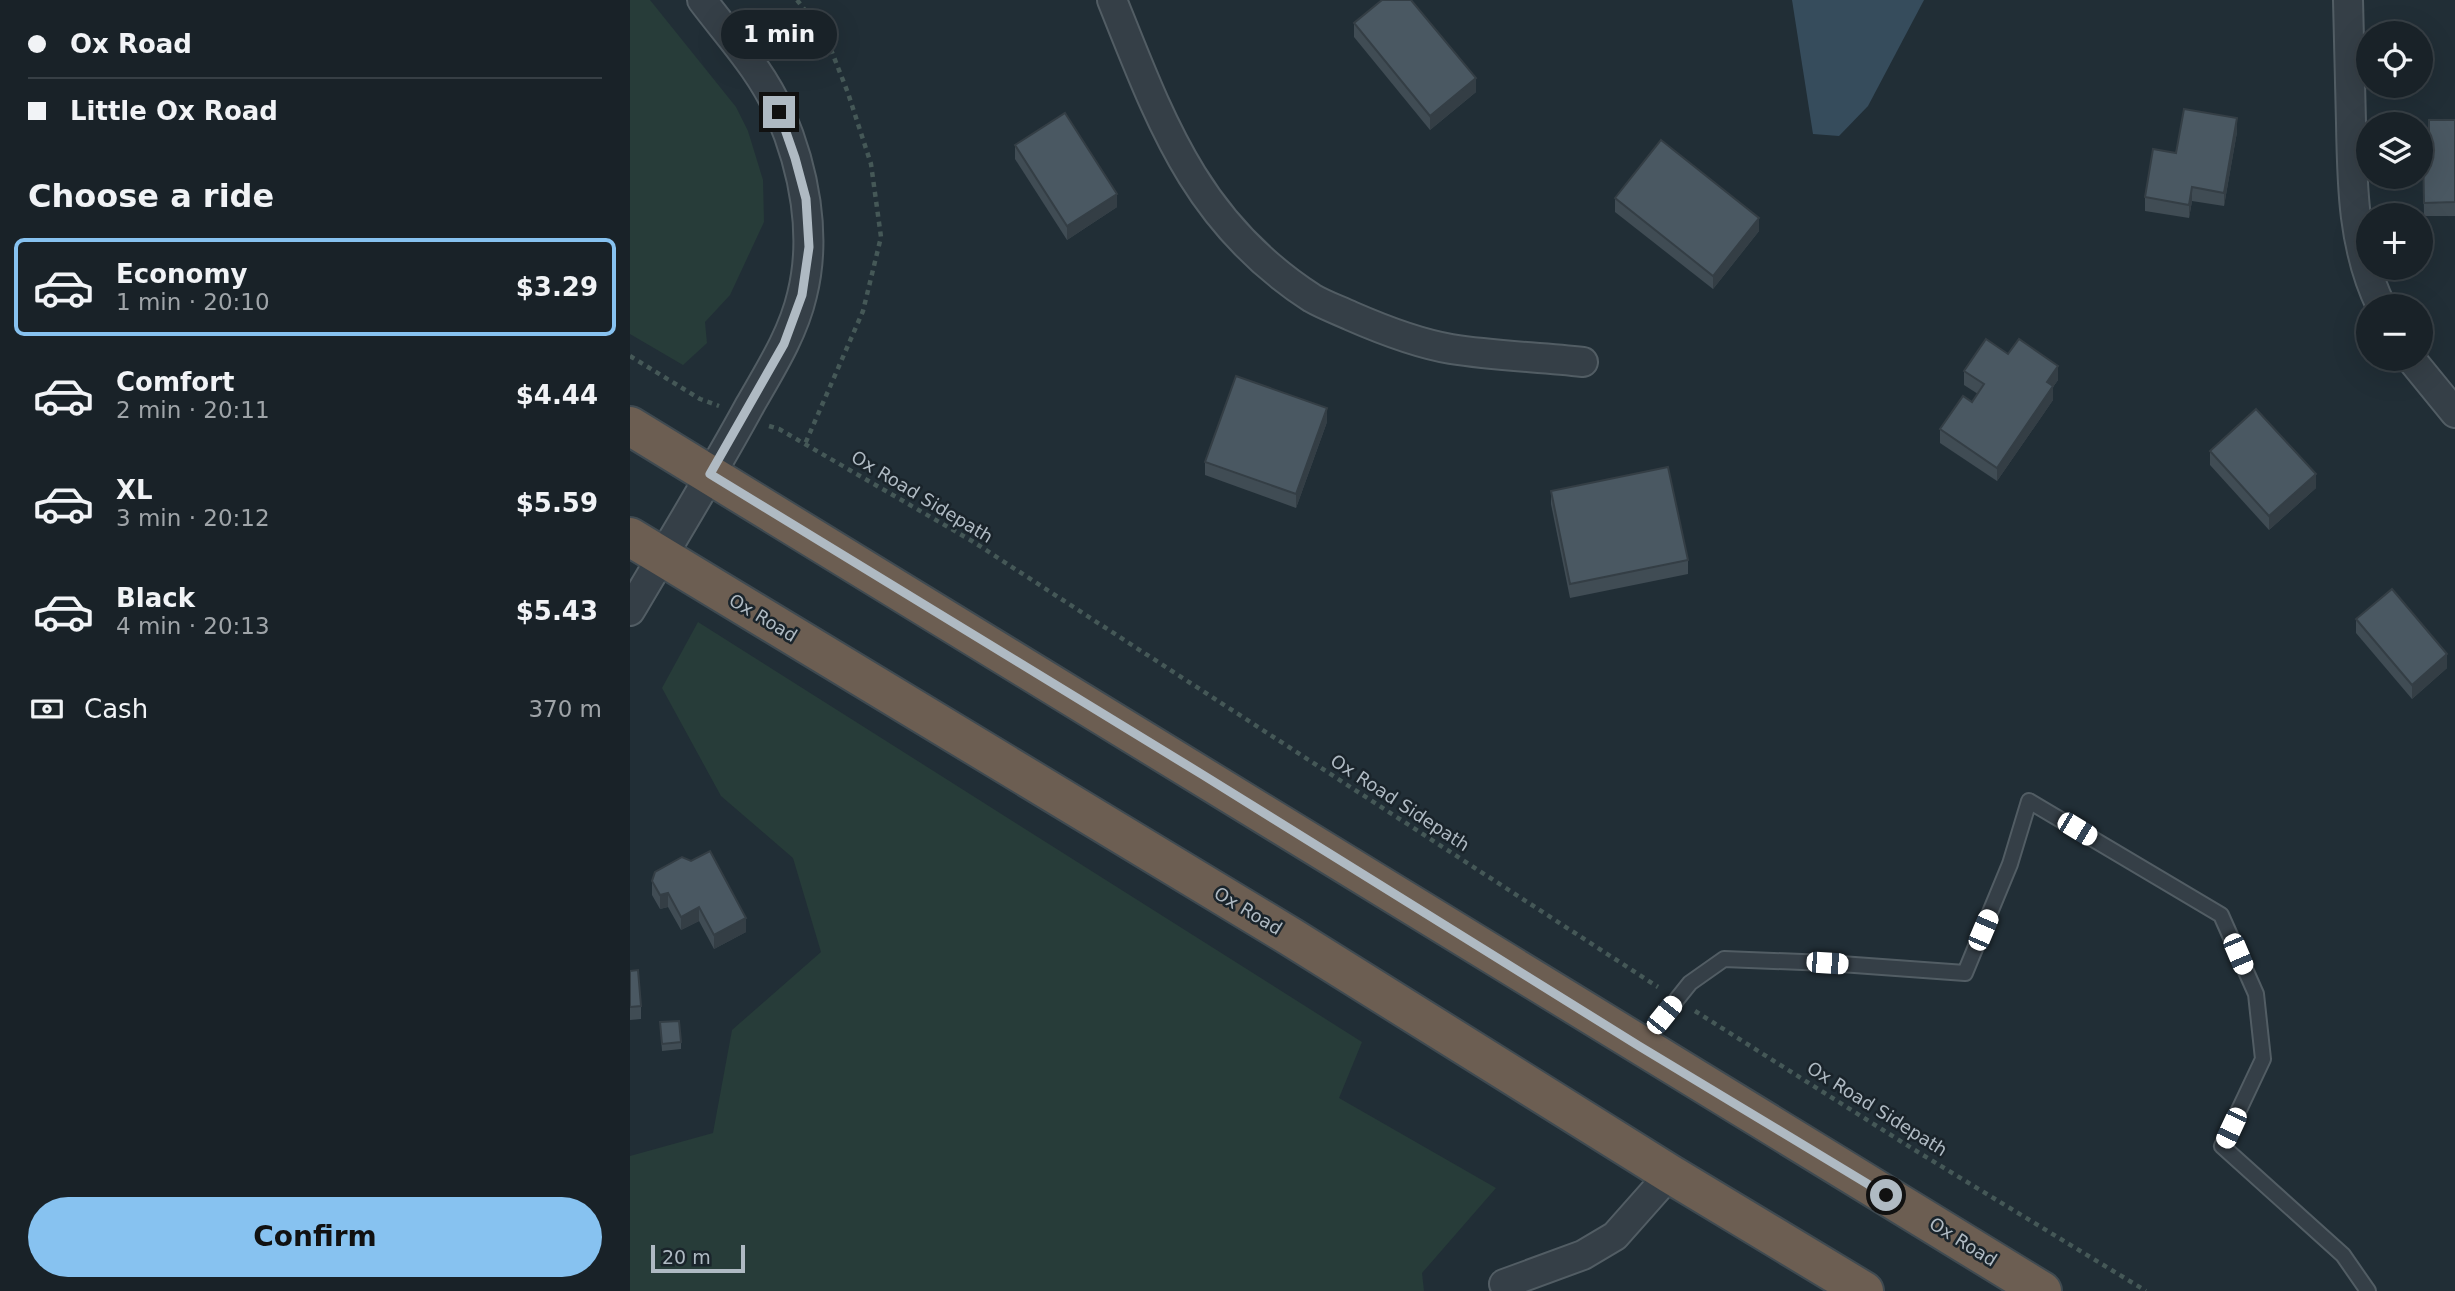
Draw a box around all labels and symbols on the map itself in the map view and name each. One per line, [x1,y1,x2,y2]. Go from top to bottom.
callout: 1 min [721,10,837,60]
route end [763,96,795,128]
street label: Ox Road Sidepath [848,446,997,547]
street label: Ox Road [725,589,801,646]
street label: Ox Road Sidepath [1327,750,1474,855]
car [2054,809,2101,849]
street label: Ox Road [1210,882,1286,939]
car [1966,907,2001,953]
car [2221,931,2256,977]
car [1806,951,1849,975]
car [1643,992,1686,1038]
street label: Ox Road Sidepath [1803,1057,1951,1160]
car [2213,1105,2250,1151]
route start [1870,1179,1902,1211]
street label: Ox Road [1926,1213,2001,1271]
scale bar [651,1242,746,1274]

